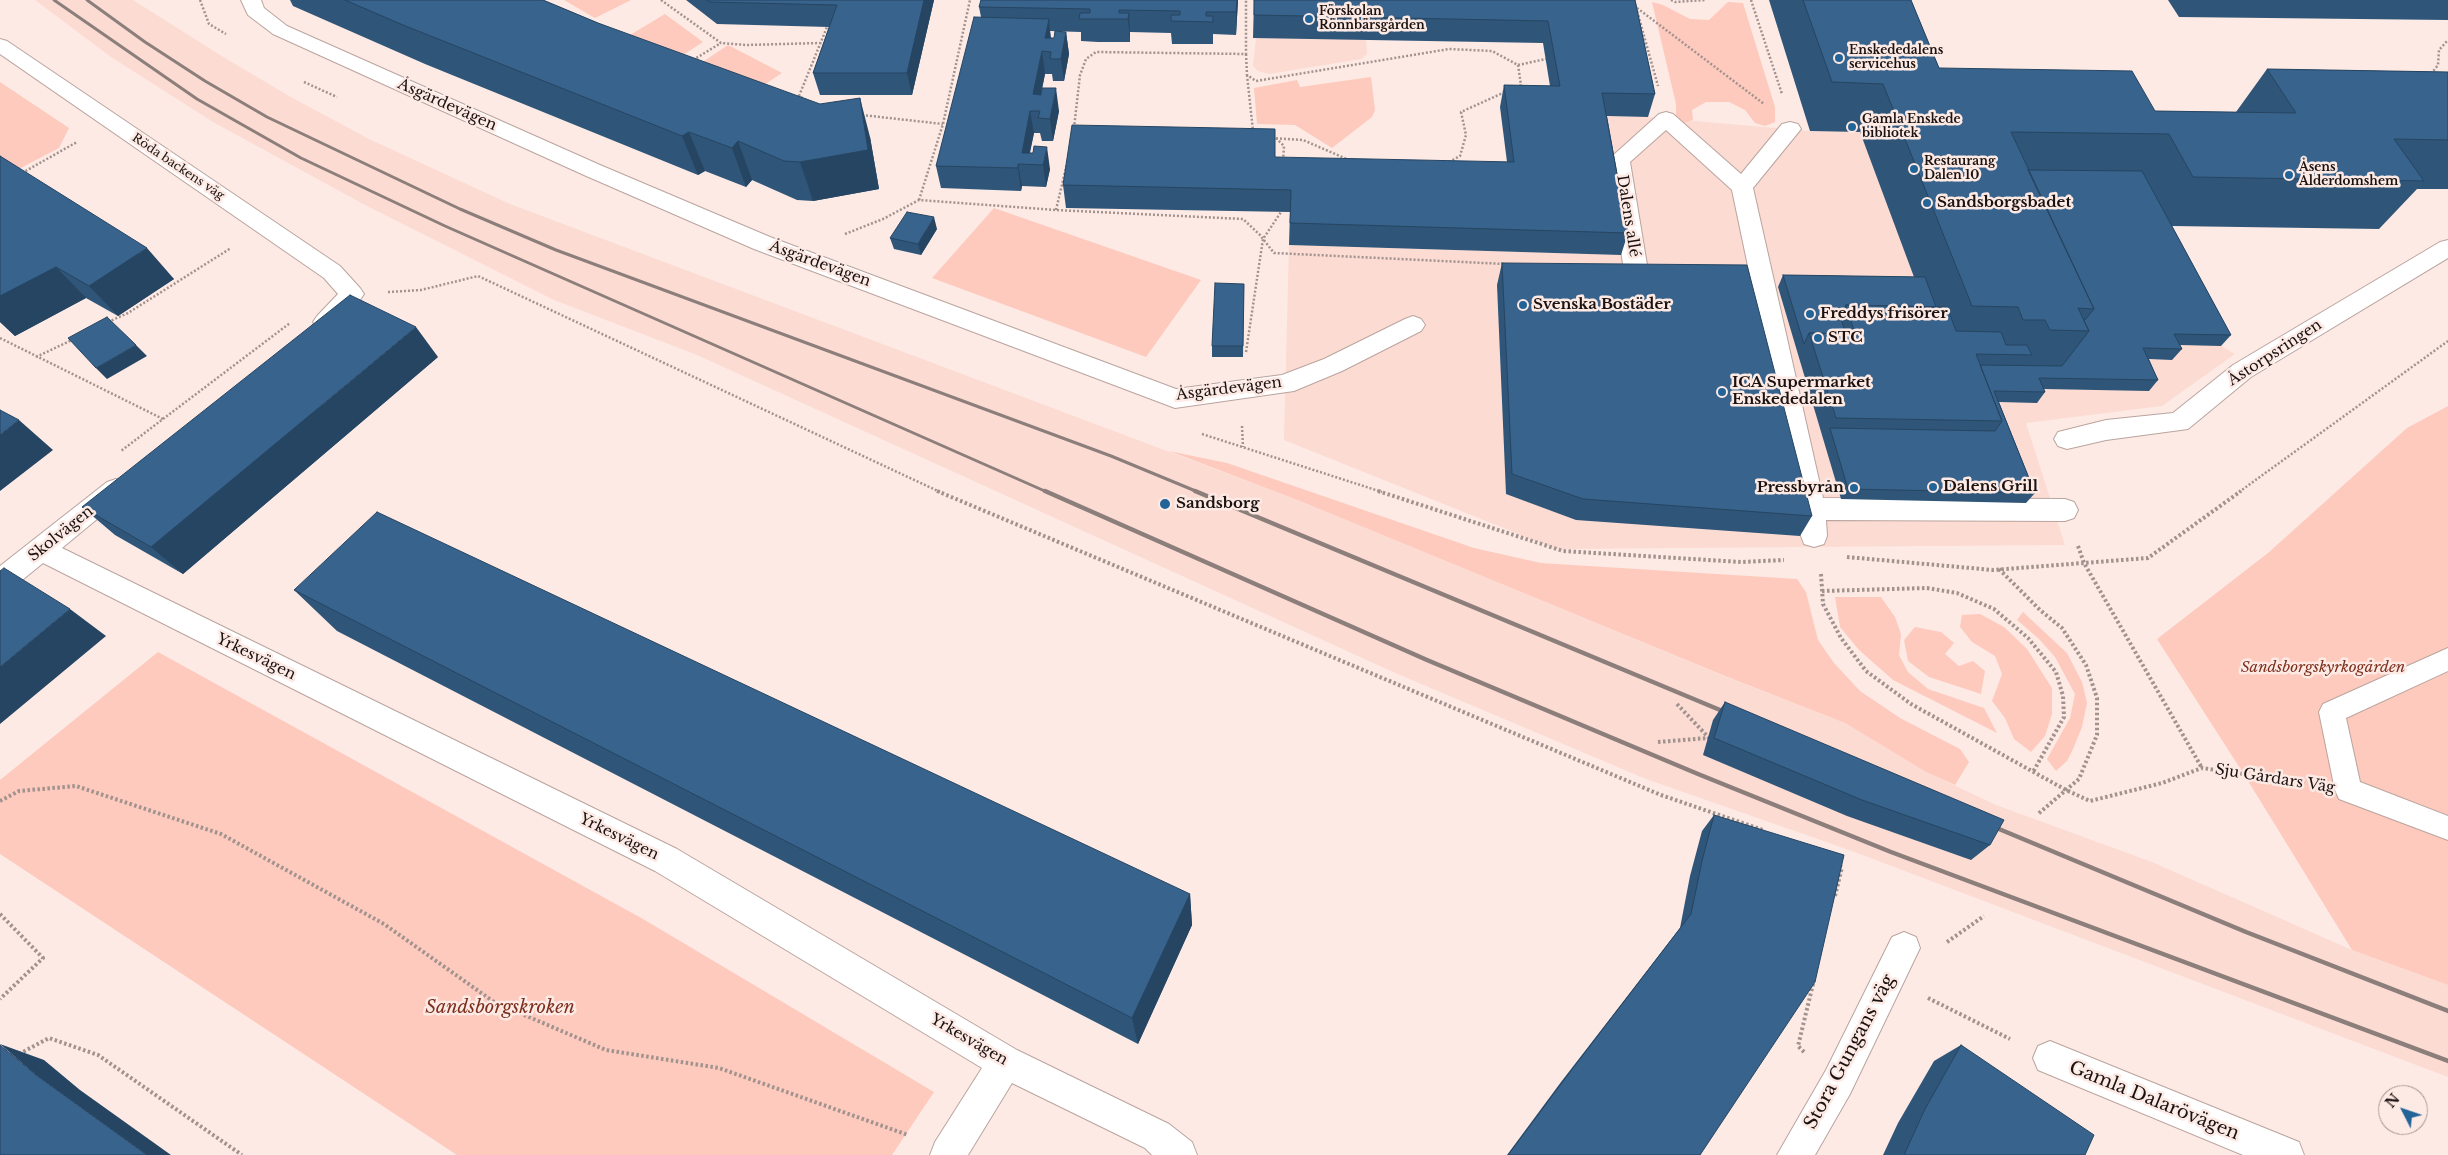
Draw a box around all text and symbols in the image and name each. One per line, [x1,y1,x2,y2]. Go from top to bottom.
place label: Förskolan Rönnbärsgården [1319,5,1425,33]
marker: Förskolan Rönnbärsgården [1303,13,1315,25]
place label: Enskededalens servicehus [1849,44,1943,72]
marker: Enskededalens servicehus [1833,52,1845,64]
street label: Åsgärdevägen [395,75,499,135]
place label: Gamla Enskede bibliotek [1862,113,1961,141]
marker: Gamla Enskede bibliotek [1846,121,1858,133]
street label: Röda backens väg [129,131,227,203]
place label: Restaurang Dalen 10 [1924,155,1995,183]
place label: Åsens Ålderdomshem [2299,161,2398,189]
marker: Restaurang Dalen 10 [1908,163,1920,175]
marker: Åsens Ålderdomshem [2283,169,2295,181]
street label: Dalens allé [1613,174,1643,258]
place label: Sandsborgsbadet [1937,194,2071,212]
marker: Sandsborgsbadet [1921,197,1933,209]
street label: Åsgärdevägen [767,237,873,291]
place label: Svenska Bostäder [1533,296,1671,314]
marker: Svenska Bostäder [1517,299,1529,311]
place label: Freddys frisörer [1820,305,1948,323]
marker: Freddys frisörer [1804,308,1816,320]
street label: Åstorpsringen [2225,316,2325,390]
place label: STC [1828,329,1862,347]
marker: STC [1812,332,1824,344]
street label: Åsgärdevägen [1175,374,1283,404]
place label: ICA Supermarket Enskededalen [1732,374,1871,409]
marker: ICA Supermarket Enskededalen [1716,386,1728,398]
place label: Dalens Grill [1943,478,2038,496]
place label: Pressbyrån [1757,479,1844,497]
marker: Dalens Grill [1927,481,1939,493]
marker: Pressbyrån [1848,482,1860,494]
place label: Sandsborg [1176,495,1259,513]
marker: Sandsborg [1158,497,1172,511]
street label: Skolvägen [25,502,97,566]
street label: Yrkesvägen [213,630,299,684]
park label: Sandsborgskyrkogården [2241,659,2405,677]
street label: Sju Gårdars Väg [2214,761,2336,797]
street label: Yrkesvägen [576,810,662,864]
street label: Stora Gungans väg [1800,971,1900,1133]
park label: Sandsborgskroken [425,997,575,1019]
street label: Yrkesvägen [927,1011,1011,1069]
street label: Gamla Dalarövägen [2066,1057,2242,1145]
north arrow [2378,1085,2428,1135]
text: N [2381,1090,2404,1112]

